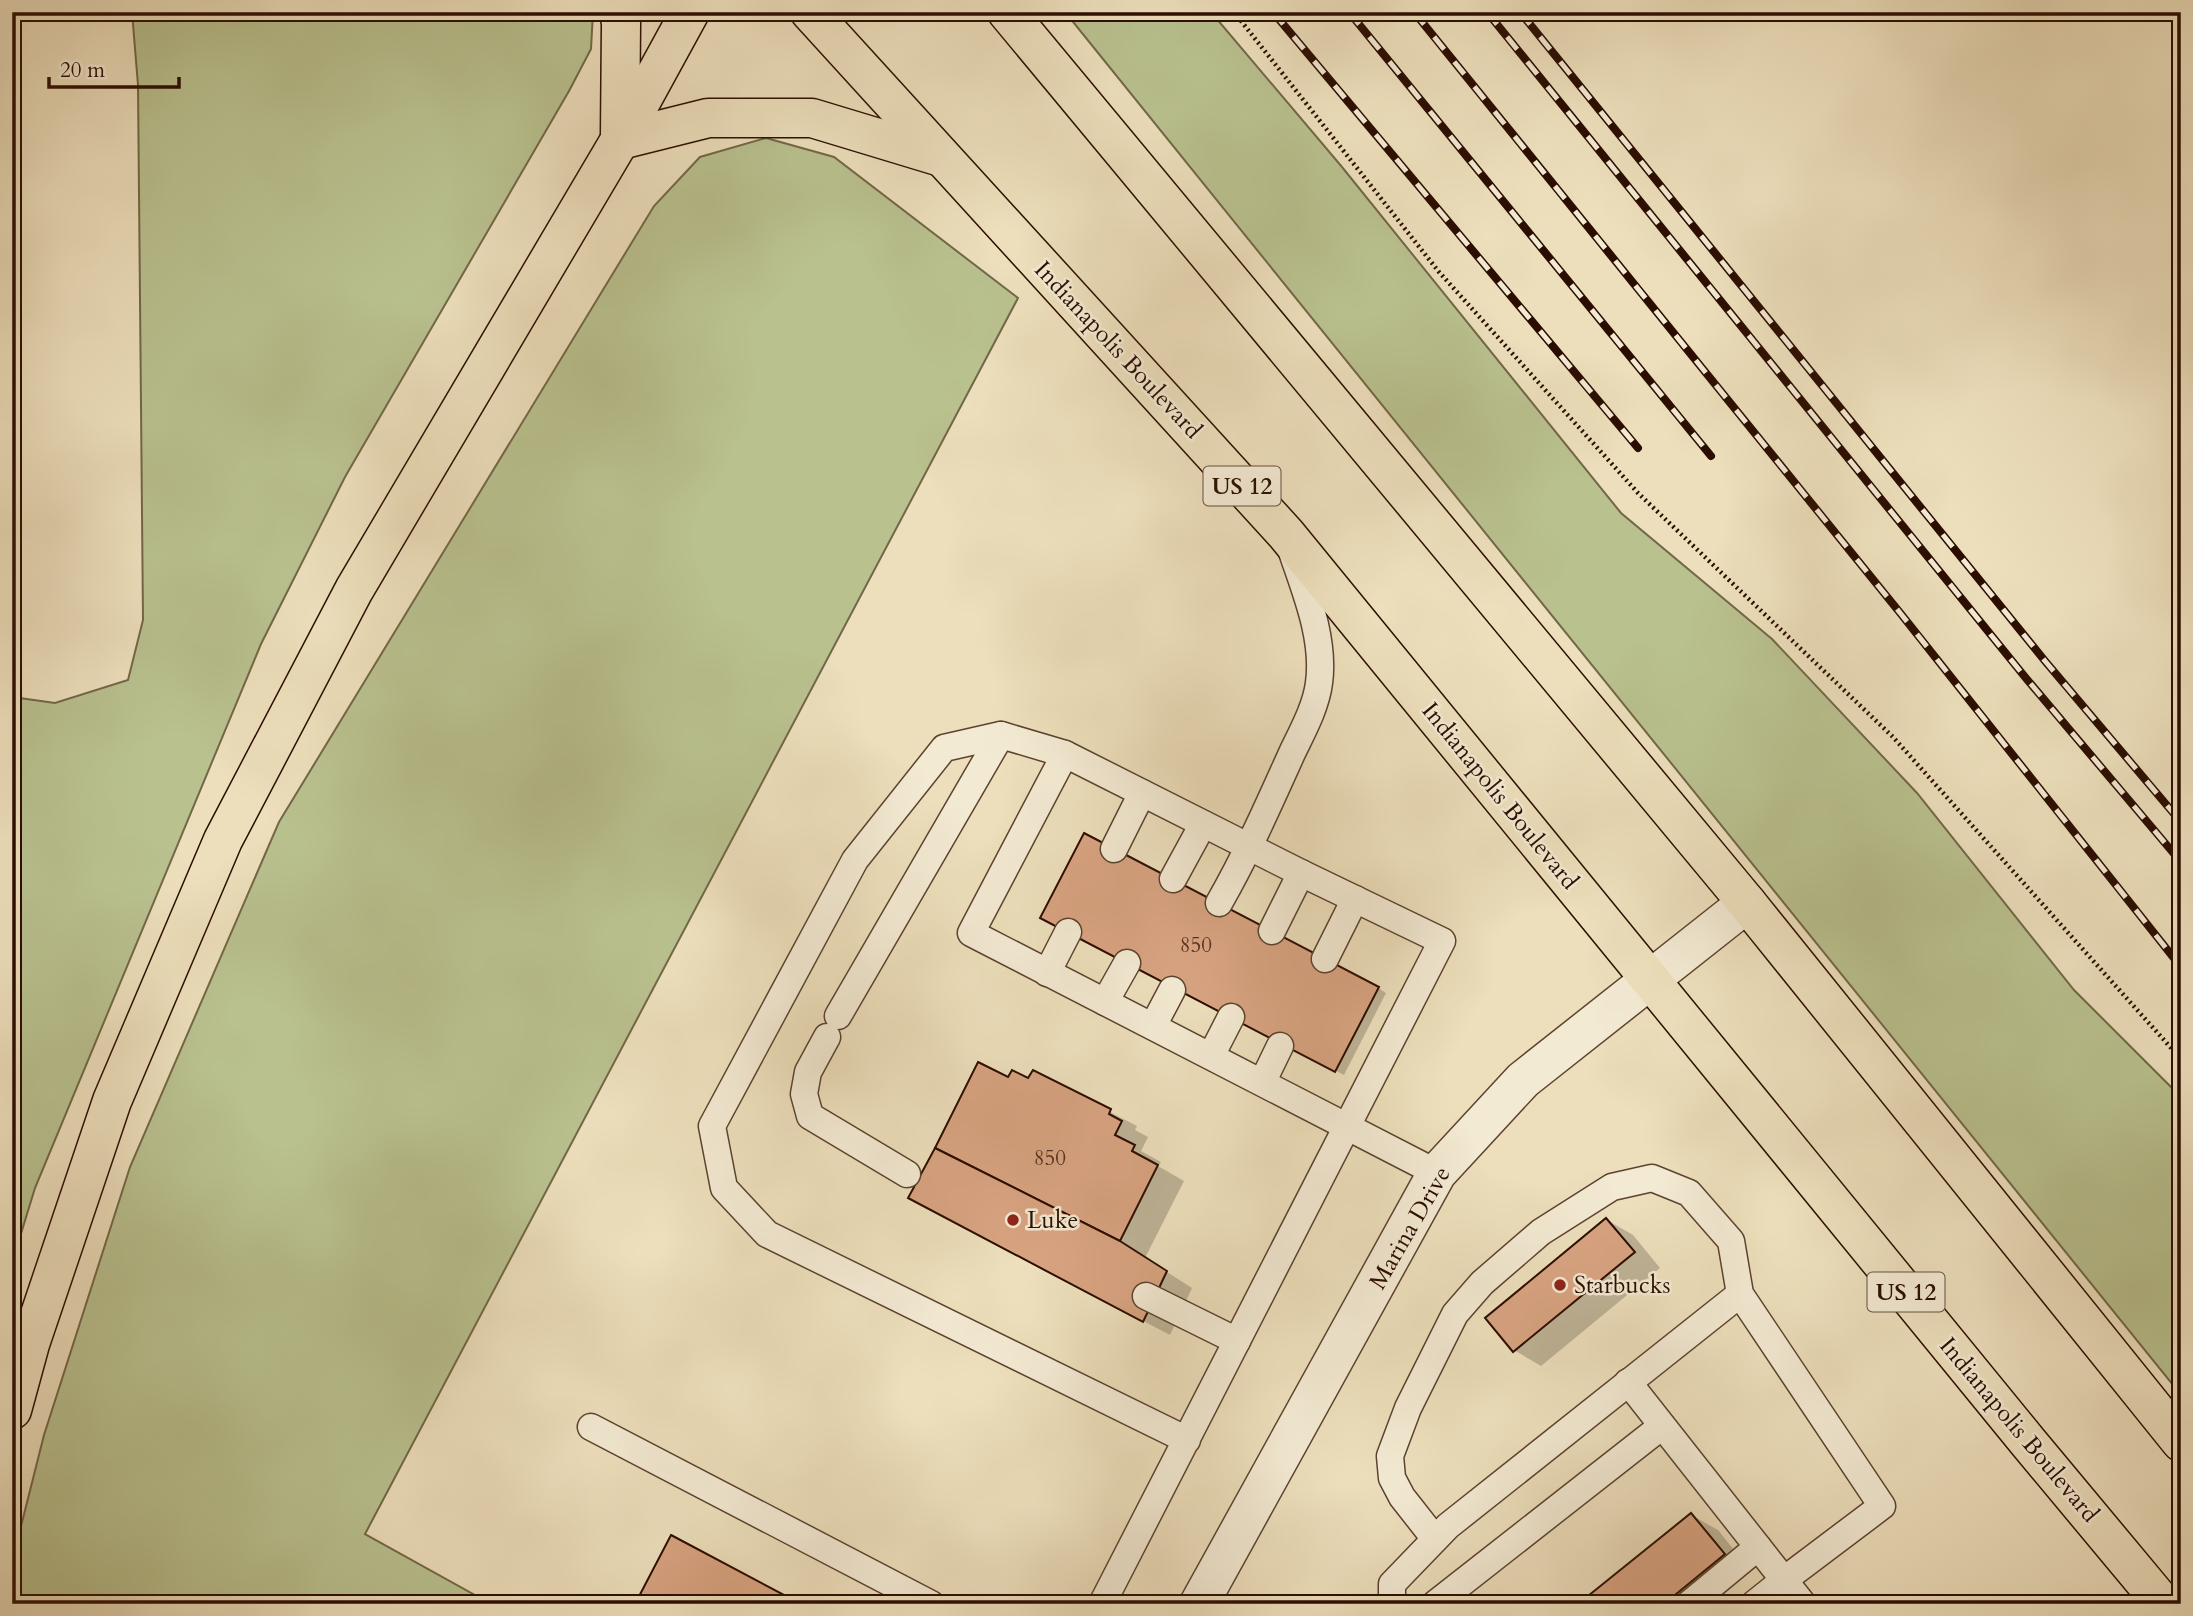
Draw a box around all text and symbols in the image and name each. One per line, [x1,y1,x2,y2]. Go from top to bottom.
scale bar [49,46,178,90]
text: 20 m [60,56,105,85]
street label: Indianapolis Boulevard [1027,254,1209,446]
road number: US 12 [1204,466,1280,506]
street label: Indianapolis Boulevard [1414,695,1586,897]
house number: 850 [1180,931,1212,960]
house number: 850 [1034,1144,1066,1173]
street label: Marina Drive [1361,1160,1459,1296]
place label: Luke [1027,1204,1078,1237]
marker: Luke [1005,1212,1021,1228]
place label: Starbucks [1574,1269,1671,1302]
road number: US 12 [1868,1273,1944,1312]
marker: Starbucks [1552,1277,1568,1293]
street label: Indianapolis Boulevard [1932,1330,2106,1530]

